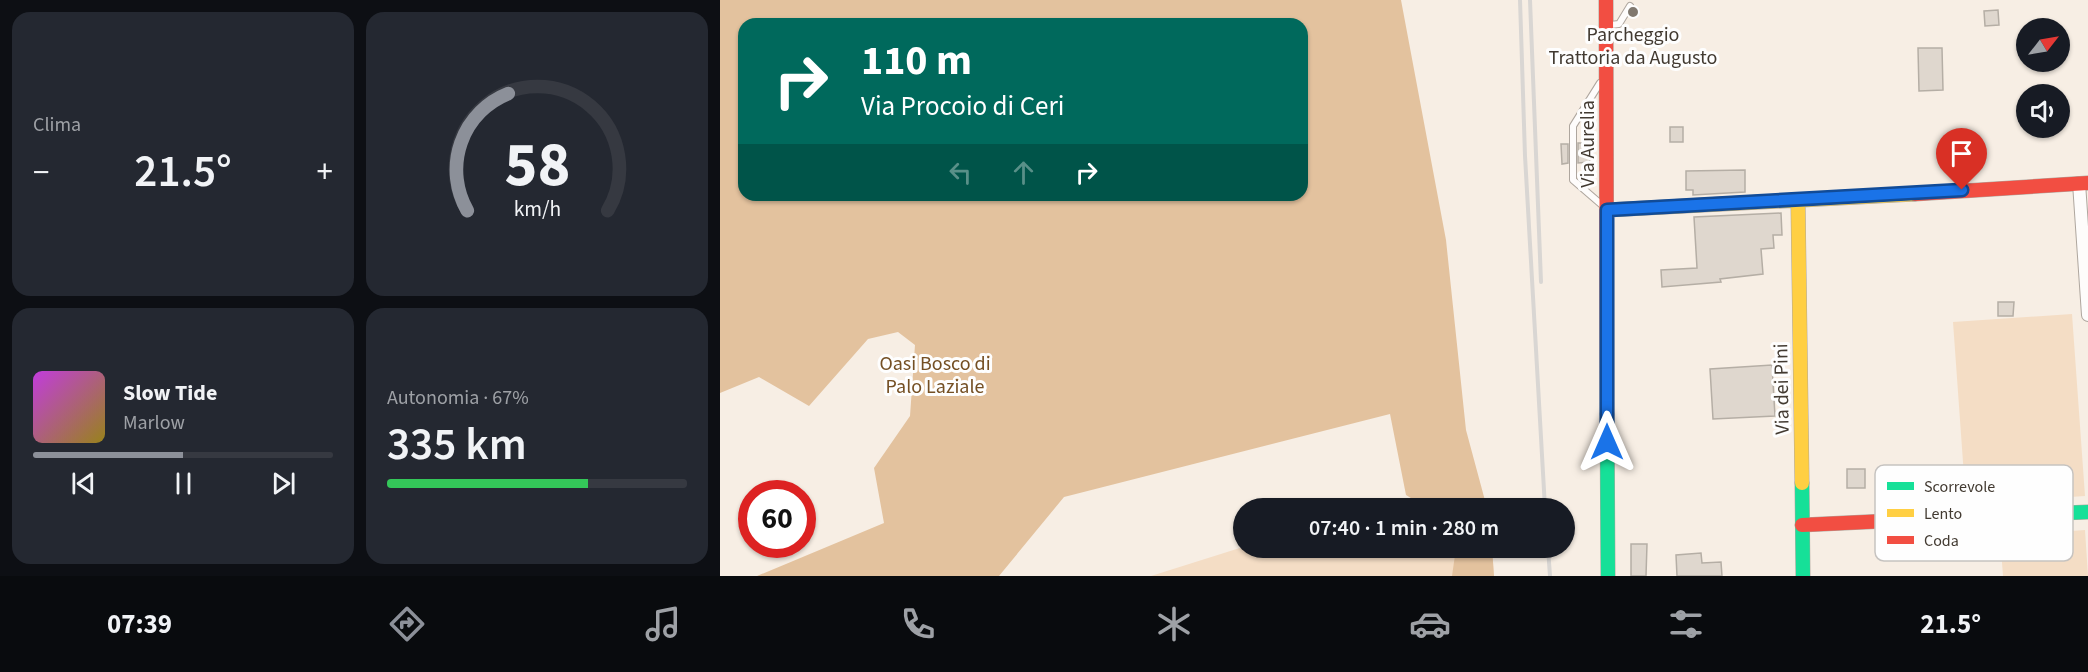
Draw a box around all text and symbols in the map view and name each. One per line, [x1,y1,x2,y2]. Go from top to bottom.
marker: Parcheggio Trattoria da Augusto [1626,5,1640,19]
north arrow [2016,18,2070,72]
map controls [2016,18,2070,138]
place label: Parcheggio Trattoria da Augusto [1549,21,1717,72]
text: 110 m [861,31,972,91]
icon: right [762,42,840,120]
button: sound [2016,84,2070,138]
text: Via Procoio di Ceri [861,87,1064,126]
street label: Via Aurelia [1574,100,1602,188]
text: Clima [33,111,81,139]
text: 58 [504,121,570,210]
pin [1936,128,1987,190]
icon: arrive [1945,137,1978,170]
text: 21.5° [134,140,232,204]
text: − [33,149,49,196]
text: + [317,149,333,196]
icon: left [944,156,977,189]
icon: ahead [1007,156,1040,189]
icon: right [1070,156,1103,189]
text: km/h [513,194,561,225]
street label: Via dei Pini [1767,343,1797,435]
park label: Oasi Bosco di Palo Laziale [879,350,991,401]
text: Slow Tide [123,377,217,409]
text: Autonomia · 67% [387,384,529,412]
text: Marlow [123,409,185,437]
position arrow [1575,410,1639,474]
text: 335 km [387,413,527,477]
legend [1875,465,2073,561]
icon: previous [67,467,100,500]
icon: pause [167,467,200,500]
icon: next [267,467,300,500]
text: Scorrevole [1924,476,1995,498]
speed limit sign: 60 [738,480,816,558]
text: Lento [1924,503,1962,525]
text: 07:40 · 1 min · 280 m [1309,512,1499,544]
text: Coda [1924,530,1959,552]
icon: directions [386,603,428,645]
icon: music [642,603,684,645]
icon: phone [897,603,939,645]
icon: climate [1153,603,1195,645]
icon: car [1409,603,1451,645]
icon: filters [1665,603,1707,645]
text: 07:39 [107,605,172,644]
text: 21.5° [1920,605,1981,644]

